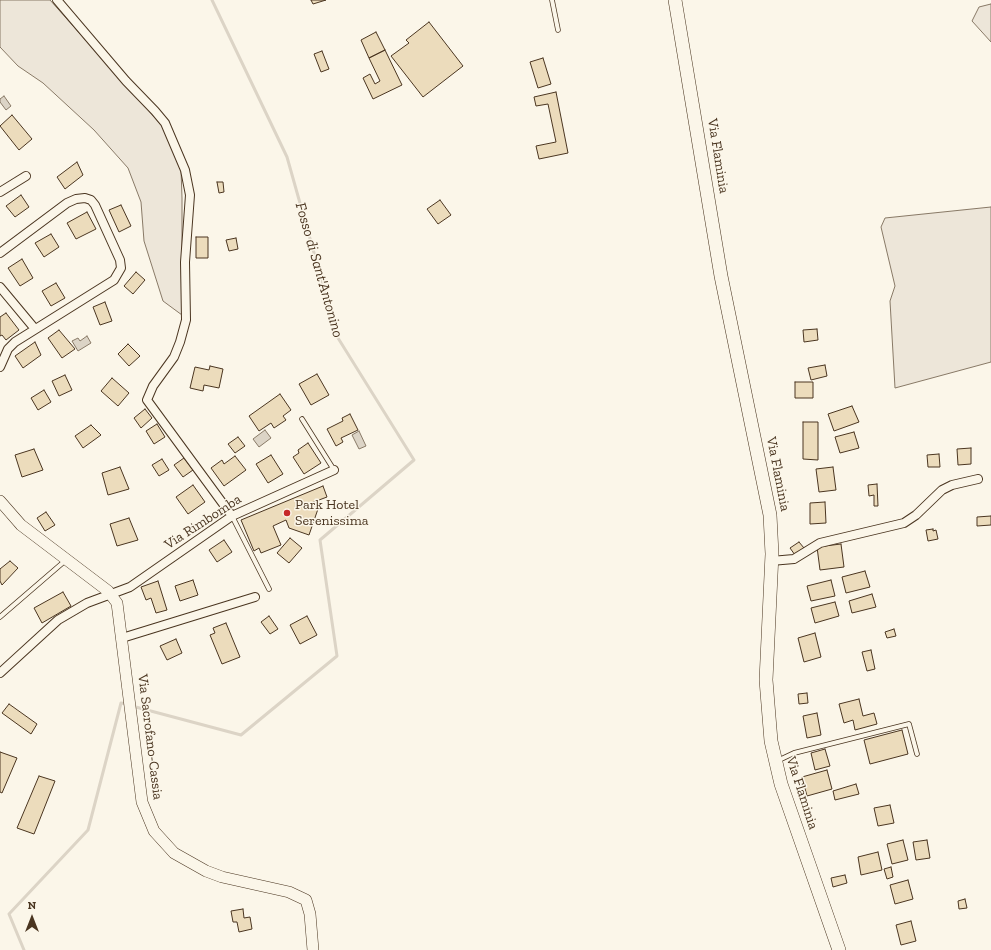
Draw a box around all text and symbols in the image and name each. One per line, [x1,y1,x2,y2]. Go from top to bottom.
street label: Via Flaminia [704,117,732,195]
water label: Fosso di Sant'Antonino [291,200,347,340]
street label: Via Flaminia [763,435,793,513]
street label: Via Rimbomba [161,491,245,553]
place label: Park Hotel Serenissima [295,497,368,530]
marker: Park Hotel Serenissima [282,508,292,518]
street label: Via Sacrofano-Cassia [134,673,166,801]
street label: Via Flaminia [782,754,822,832]
north arrow [12,898,52,938]
text: N [28,899,36,912]

